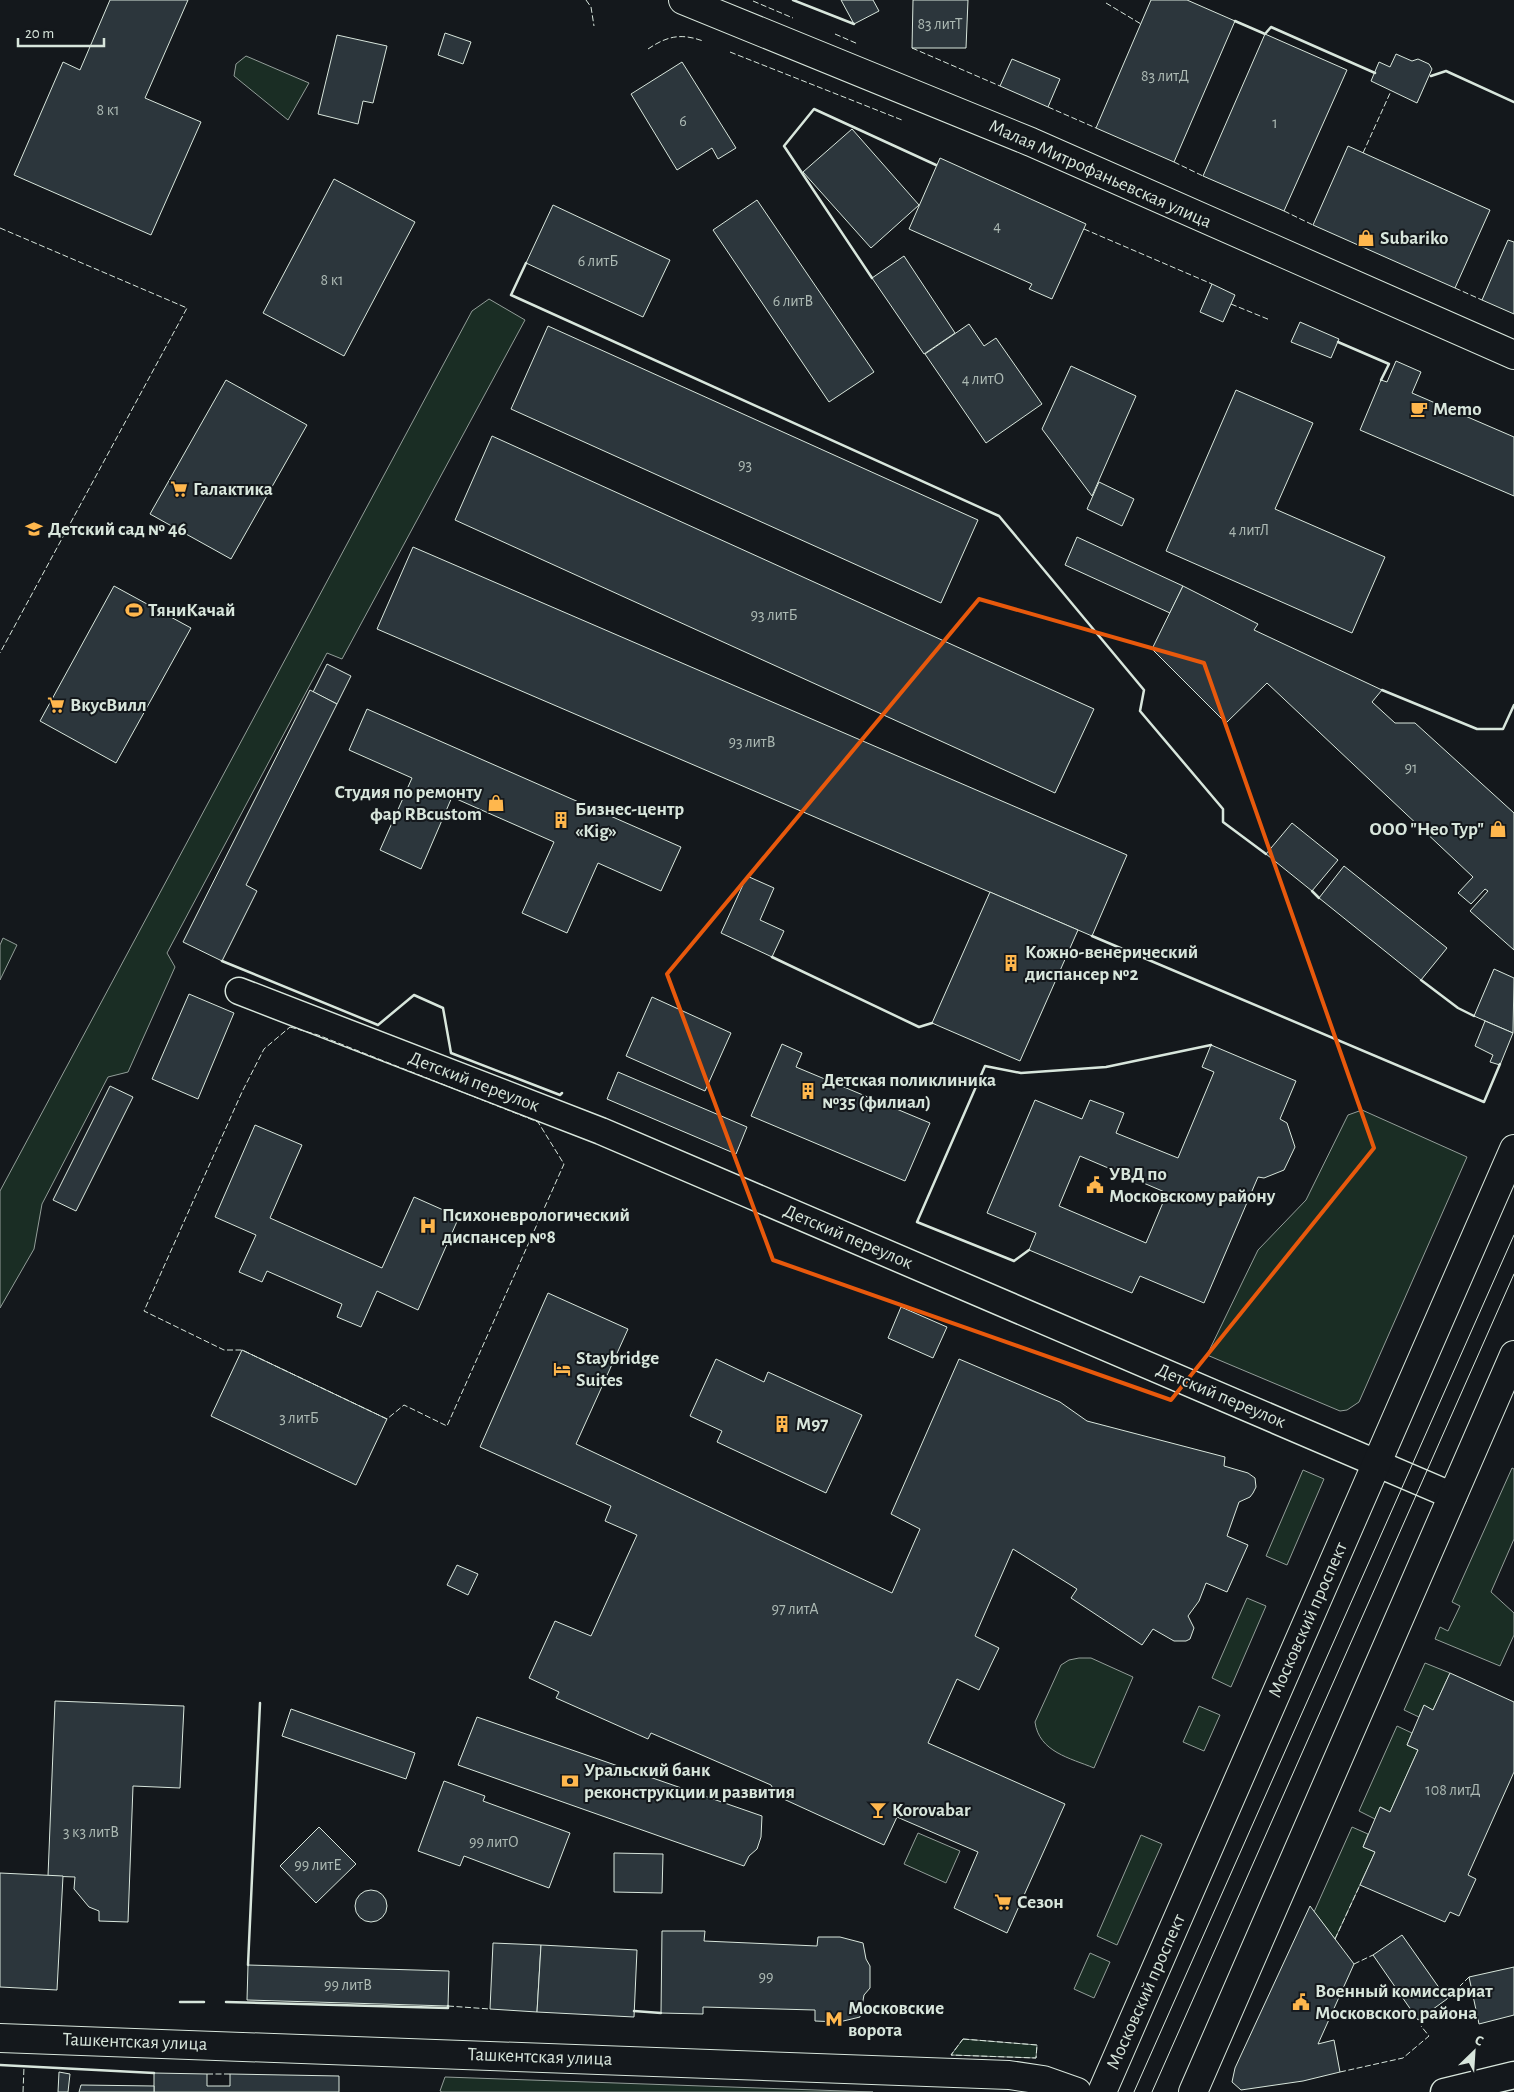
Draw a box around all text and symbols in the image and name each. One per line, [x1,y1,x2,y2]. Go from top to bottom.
scale bar [18,15,104,47]
house number: 83 литТ [917,16,963,32]
text: 20 m [25,26,54,41]
house number: 83 литД [1141,68,1189,84]
house number: 8 к1 [96,102,120,118]
house number: 6 [679,113,687,129]
house number: 1 [1272,115,1278,131]
street label: Малая Митрофаньевская улица [986,116,1214,232]
house number: 4 [993,218,1001,234]
shop icon: Subariko [1356,228,1376,248]
place label: Subariko [1380,229,1448,248]
house number: 6 литБ [578,253,618,269]
house number: 8 к1 [320,272,344,288]
house number: 6 литВ [773,293,813,309]
house number: 4 литО [962,371,1004,387]
cafe icon: Memo [1409,399,1429,419]
place label: Memo [1433,400,1482,419]
house number: 93 [738,457,752,473]
supermarket icon: Галактика [169,479,189,499]
place label: Галактика [193,480,273,499]
school or university icon: Детский сад № 46 [24,519,44,539]
place label: Детский сад № 46 [48,520,187,539]
house number: 4 литЛ [1229,522,1269,538]
sports icon: ТяниКачай [124,600,144,620]
place label: ТяниКачай [148,601,235,620]
house number: 93 литБ [750,607,798,623]
supermarket icon: ВкусВилл [46,695,66,715]
place label: ВкусВилл [70,696,147,715]
house number: 93 литВ [728,734,776,750]
house number: 91 [1404,760,1418,776]
place label: Студия по ремонту фар RBcustom [335,783,482,824]
shop icon: Студия по ремонту фар RBcustom [486,793,506,813]
place label: Бизнес-центр «Kig» [575,800,684,841]
building icon: Бизнес-центр «Kig» [551,810,571,830]
shop icon: ООО "Нео Тур" [1488,819,1508,839]
place label: ООО "Нео Тур" [1369,820,1484,839]
place label: Кожно-венерический диспансер №2 [1025,943,1198,984]
building icon: Кожно-венерический диспансер №2 [1001,953,1021,973]
street label: Детский переулок [406,1048,542,1116]
place label: Детская поликлиника №35 (филиал) [822,1071,996,1112]
building icon: Детская поликлиника №35 (филиал) [798,1081,818,1101]
place label: УВД по Московскому району [1109,1165,1276,1206]
public building icon: УВД по Московскому району [1085,1175,1105,1195]
street label: Детский переулок [781,1201,916,1273]
place label: Психоневрологический диспансер №8 [442,1206,630,1247]
hospital icon: Психоневрологический диспансер №8 [418,1216,438,1236]
place label: Staybridge Suites [576,1349,659,1390]
hotel icon: Staybridge Suites [552,1359,572,1379]
street label: Детский переулок [1154,1360,1289,1432]
house number: 3 литБ [279,1410,319,1426]
building icon: M97 [772,1414,792,1434]
place label: M97 [796,1415,829,1434]
street label: Московский проспект [1265,1539,1351,1701]
house number: 97 литА [771,1601,819,1617]
place label: Уральский банк реконструкции и развития [584,1761,795,1802]
bank icon: Уральский банк реконструкции и развития [560,1771,580,1791]
house number: 108 литД [1425,1782,1481,1798]
bar icon: Korovabar [868,1800,888,1820]
place label: Korovabar [892,1801,971,1820]
house number: 3 к3 литВ [63,1824,119,1840]
house number: 99 литО [469,1834,519,1850]
house number: 99 литЕ [294,1857,342,1873]
supermarket icon: Сезон [993,1892,1013,1912]
place label: Сезон [1017,1893,1064,1912]
street label: Московский проспект [1103,1911,1189,2073]
house number: 99 [758,1969,774,1985]
house number: 99 литВ [324,1977,372,1993]
place label: Военный комиссариат Московского района [1315,1982,1493,2023]
public building icon: Военный комиссариат Московского района [1291,1992,1311,2012]
place label: Московские ворота [848,1999,944,2040]
metro station icon: Московские ворота [824,2009,844,2029]
north arrow [1449,2027,1499,2077]
street label: Ташкентская улица [62,2030,208,2054]
text: С [1473,2033,1486,2049]
street label: Ташкентская улица [467,2045,613,2069]

